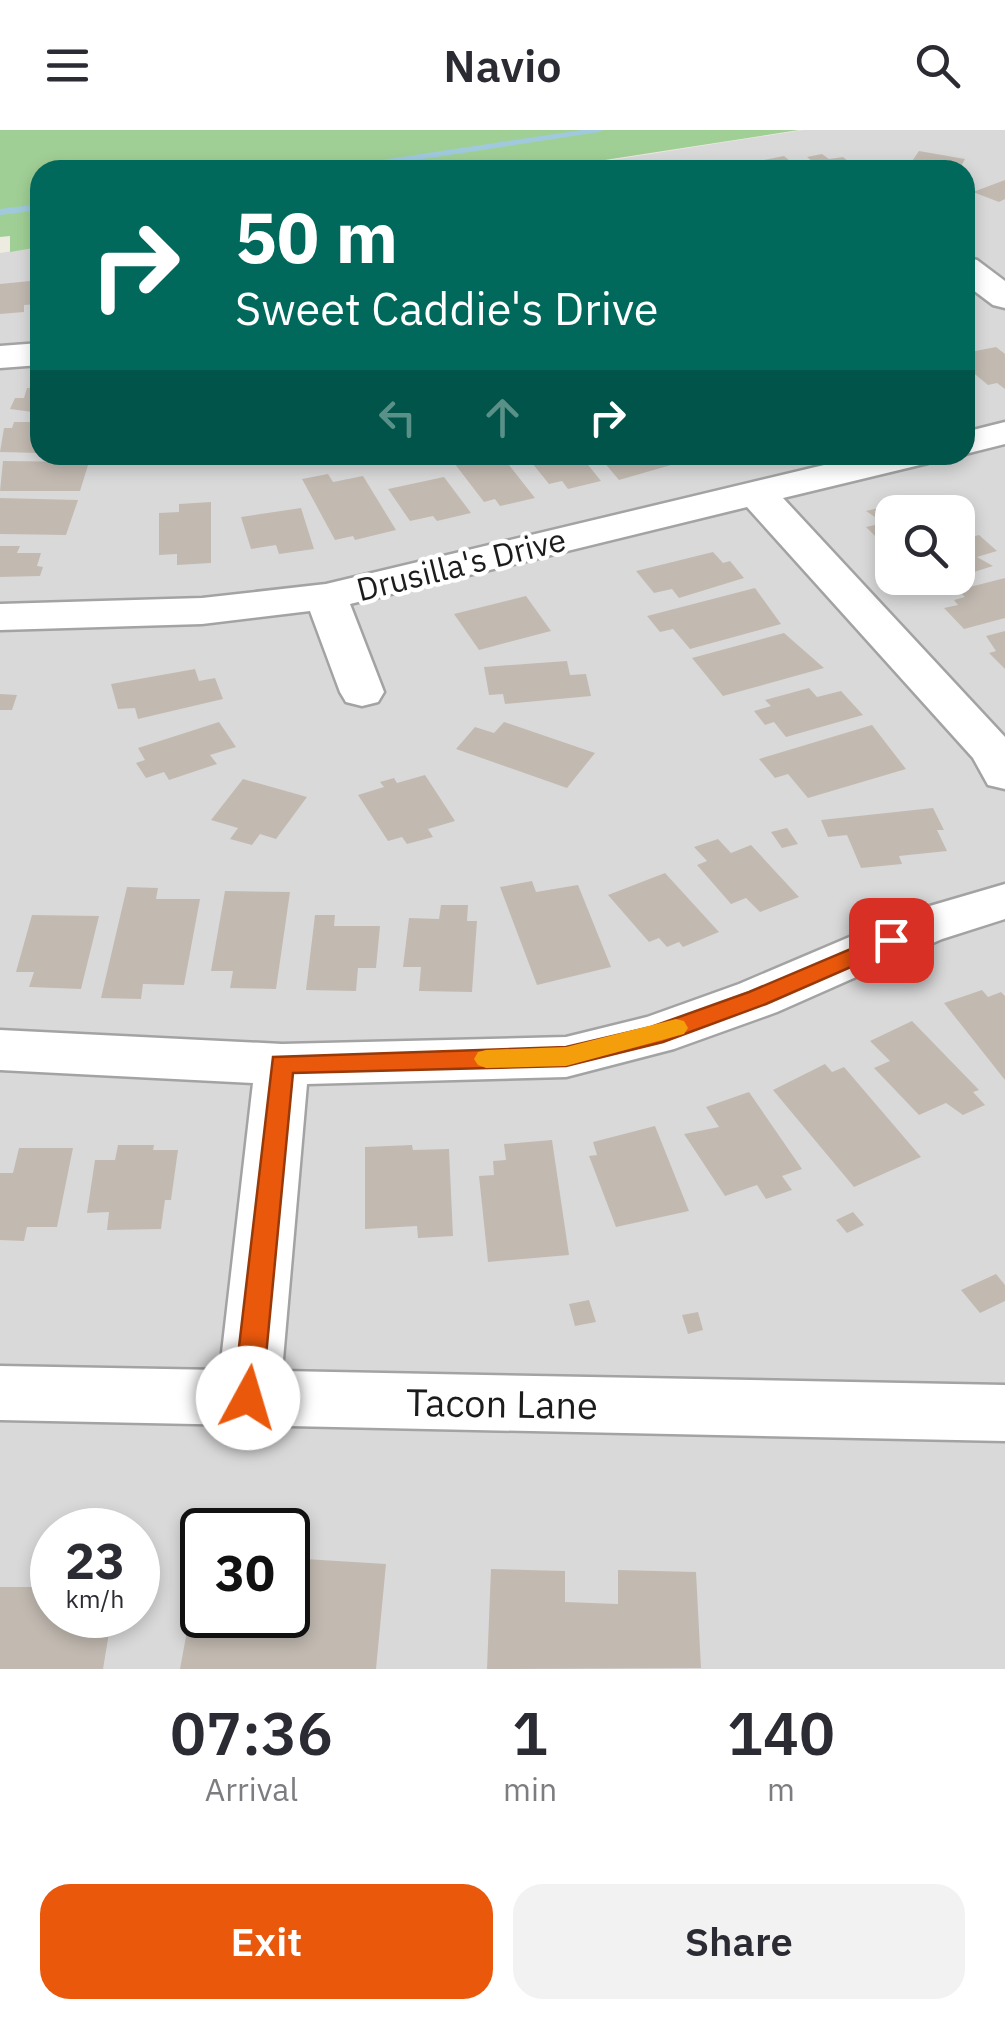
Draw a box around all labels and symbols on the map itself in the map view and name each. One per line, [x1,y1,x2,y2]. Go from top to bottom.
street label: Drusilla's Drive [352,518,570,610]
pin [849,898,934,983]
position arrow [196,1346,300,1450]
street label: Tacon Lane [406,1377,598,1429]
speed limit sign: 30 [180,1508,310,1638]

